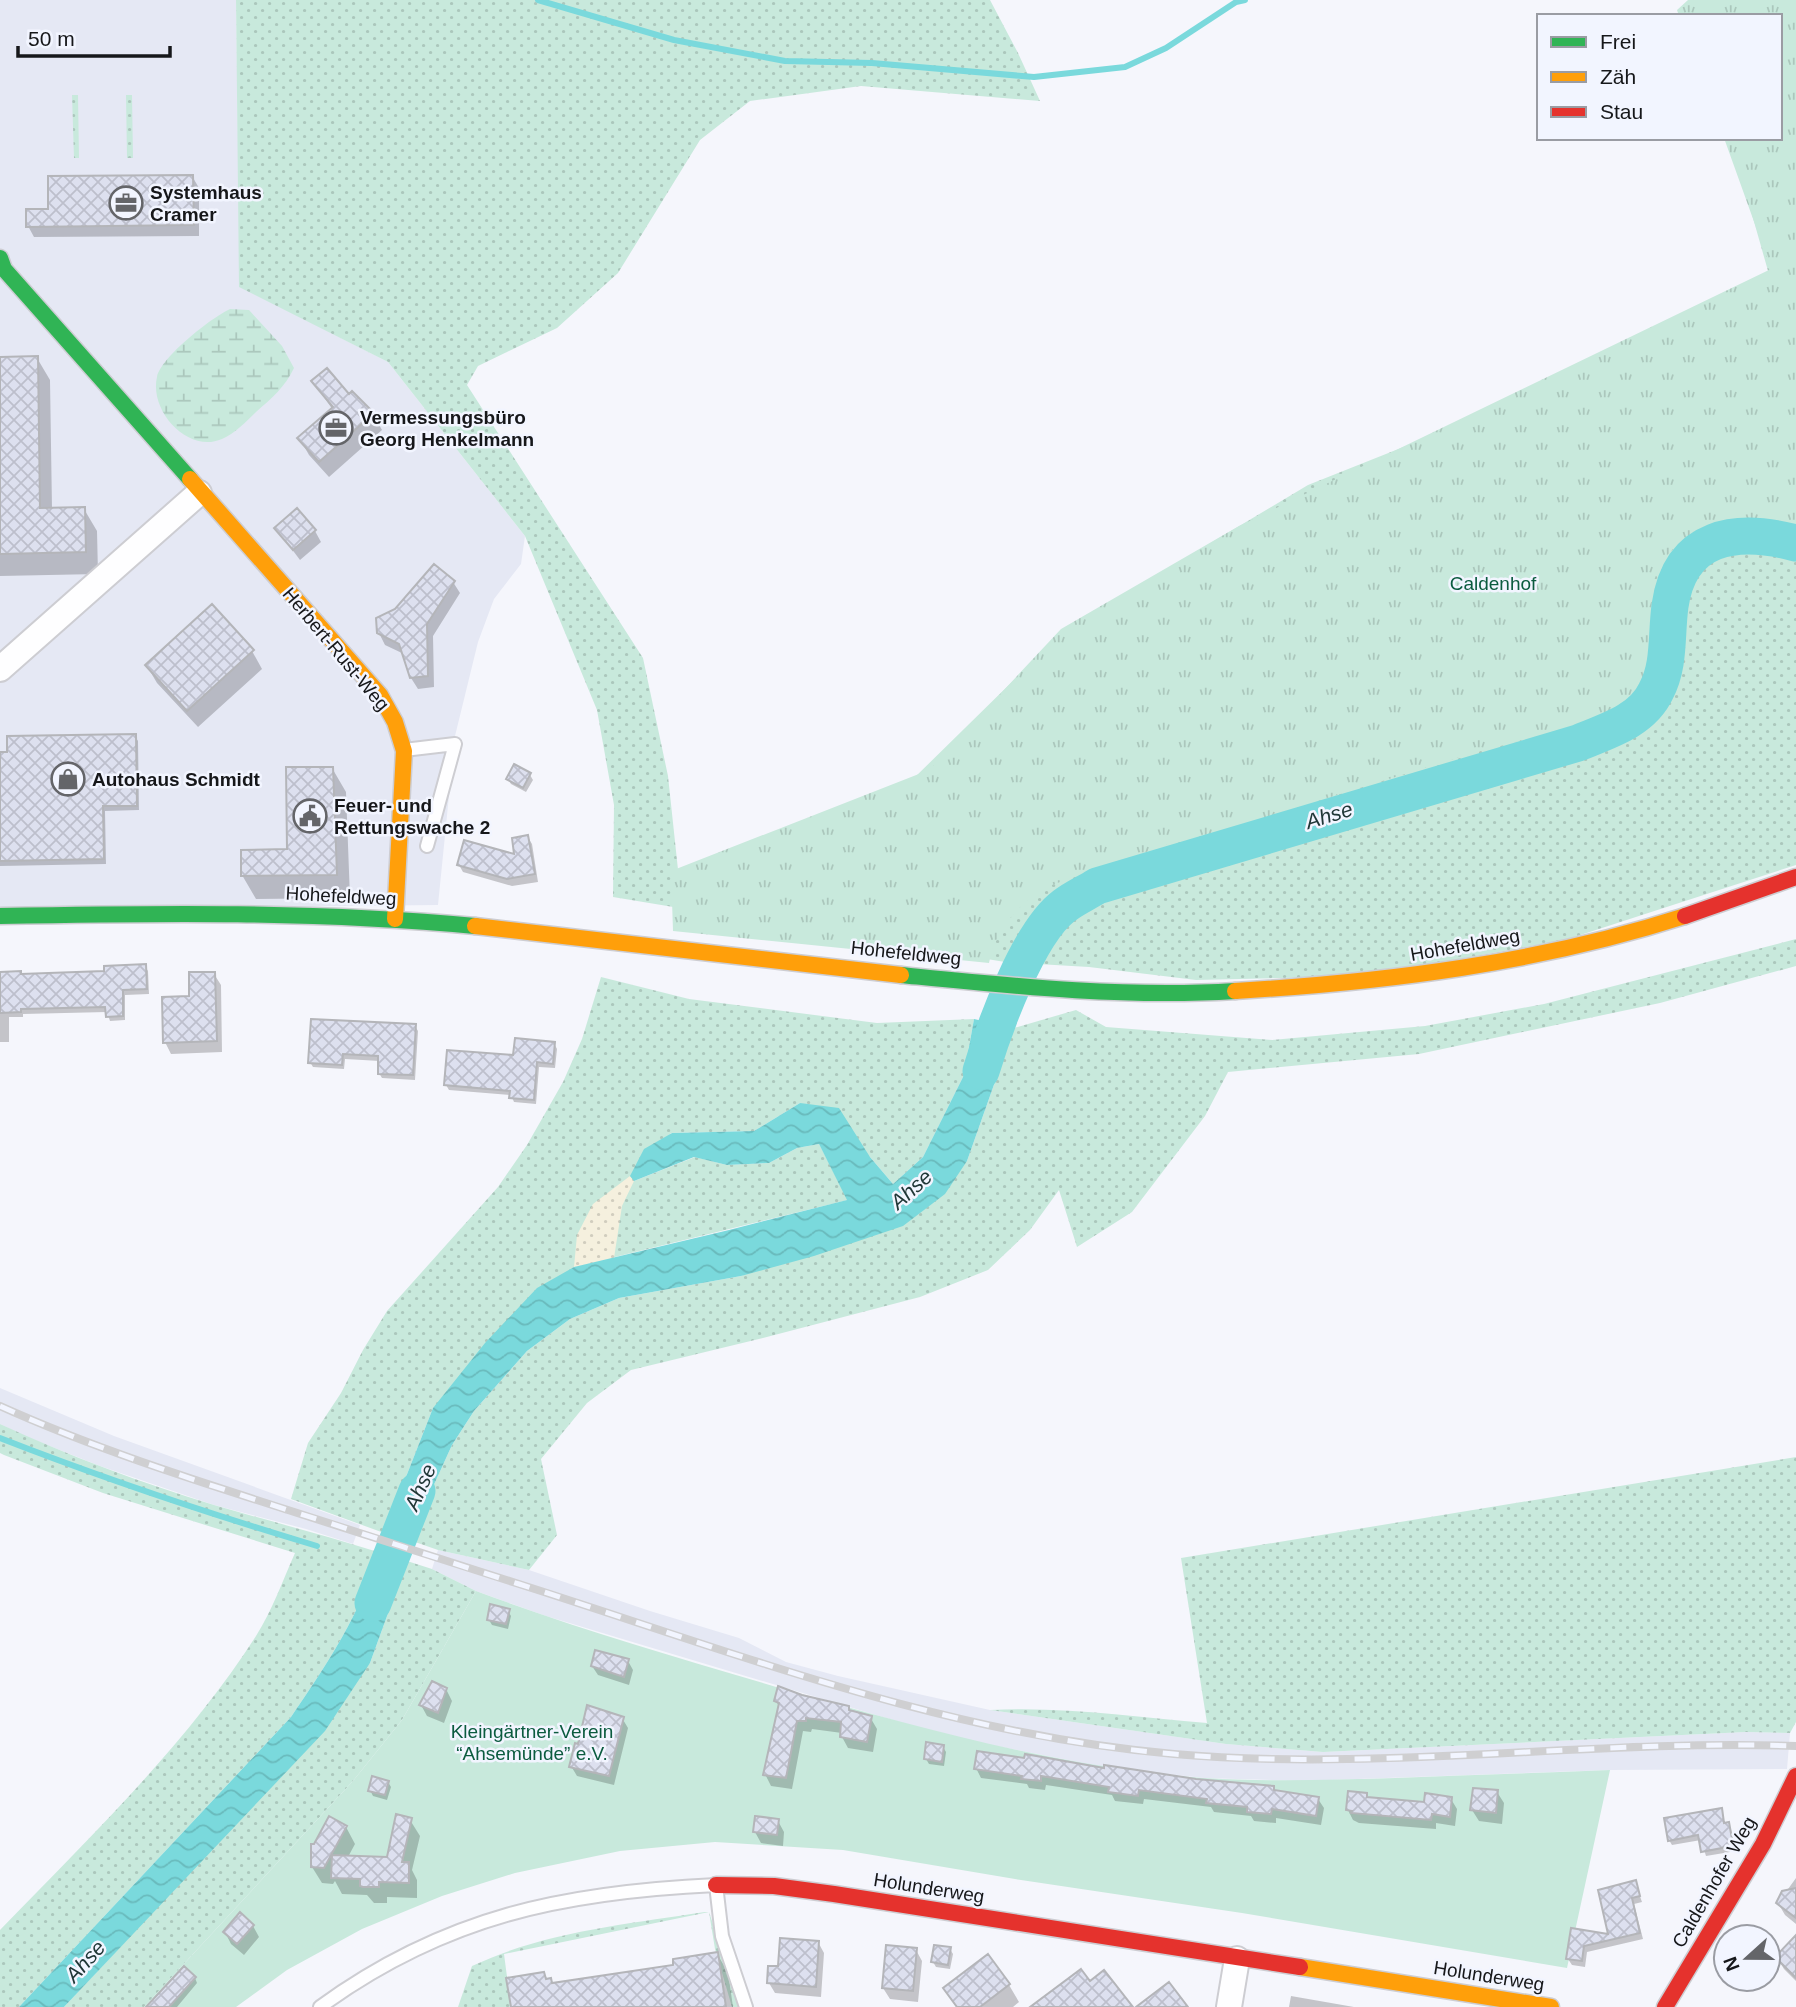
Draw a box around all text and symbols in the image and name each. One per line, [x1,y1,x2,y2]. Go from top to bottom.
scale bar [18,14,170,58]
legend [1537,14,1782,140]
text: 50 m [28,27,75,50]
text: Frei [1600,30,1636,53]
text: Zäh [1600,65,1636,88]
text: Stau [1600,100,1643,123]
place label: Systemhaus Cramer [150,182,262,225]
office icon: Systemhaus Cramer [107,184,145,222]
place label: Vermessungsbüro Georg Henkelmann [360,407,534,450]
office icon: Vermessungsbüro Georg Henkelmann [317,409,355,447]
park label: Caldenhof [1450,573,1537,594]
street label: Herbert-Rust-Weg [279,583,393,715]
shop icon: Autohaus Schmidt [49,760,87,798]
place label: Autohaus Schmidt [92,769,261,790]
place label: Feuer- und Rettungswache 2 [334,795,490,838]
public building icon: Feuer- und Rettungswache 2 [291,797,329,835]
water label: Ahse [1301,797,1355,834]
street label: Hohefeldweg [285,883,397,909]
street label: Hohefeldweg [1409,925,1521,965]
street label: Hohefeldweg [850,937,962,969]
water label: Ahse [884,1164,936,1215]
water label: Ahse [399,1460,440,1515]
park label: Kleingärtner-Verein “Ahsemünde” e.V. [451,1721,613,1764]
street label: Caldenhofer Weg [1668,1813,1760,1951]
street label: Holunderweg [872,1869,986,1907]
north arrow [1712,1923,1782,1993]
water label: Ahse [59,1936,110,1988]
text: N [1719,1954,1744,1974]
street label: Holunderweg [1432,1957,1546,1995]

